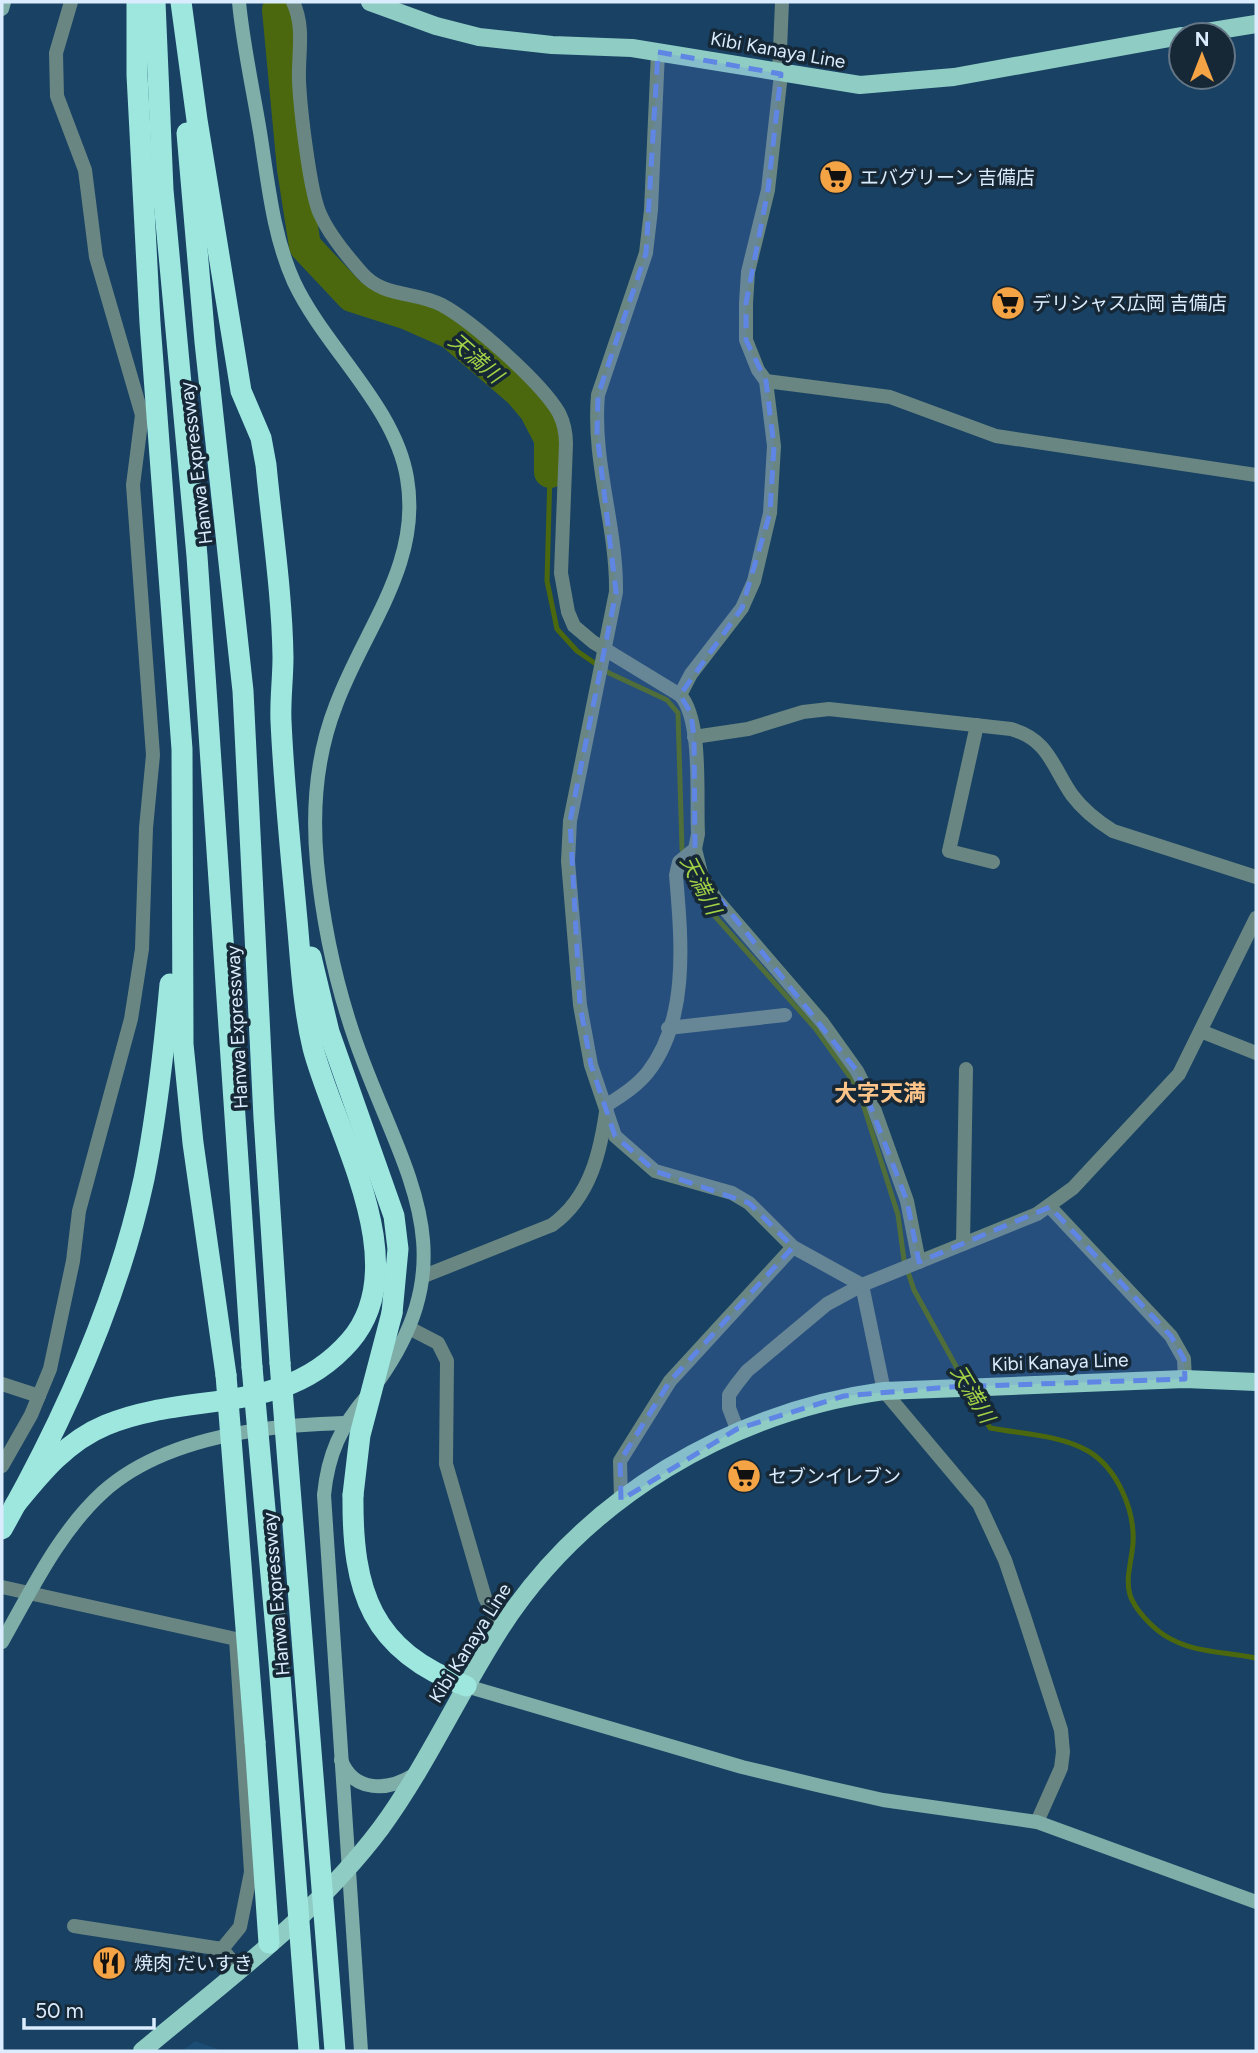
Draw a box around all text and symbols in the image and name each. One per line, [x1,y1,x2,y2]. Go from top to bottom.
north arrow [1167,21,1237,91]
street label: Kibi Kanaya Line [709,27,847,73]
text: N [1195,28,1209,51]
supermarket icon: エバグリーン 吉備店 [817,158,855,196]
place label: エバグリーン 吉備店 [860,166,1035,189]
supermarket icon: デリシャス広岡 吉備店 [989,284,1027,322]
place label: デリシャス広岡 吉備店 [1032,292,1227,315]
water label: 天満川 [444,328,509,389]
street label: Hanwa Expressway [175,380,217,546]
water label: 天満川 [676,851,727,921]
street label: Hanwa Expressway [221,945,253,1109]
district label: 大字天満 [834,1079,926,1107]
street label: Kibi Kanaya Line [991,1348,1129,1376]
water label: 天満川 [946,1361,1001,1429]
supermarket icon: セブンイレブン [725,1457,763,1495]
place label: セブンイレブン [768,1465,901,1488]
street label: Hanwa Expressway [257,1511,295,1677]
street label: Kibi Kanaya Line [424,1579,516,1707]
restaurant icon: 焼肉 だいすき [90,1944,128,1982]
place label: 焼肉 だいすき [134,1952,253,1975]
scale bar [24,1986,154,2030]
text: 50 m [35,1998,84,2023]

